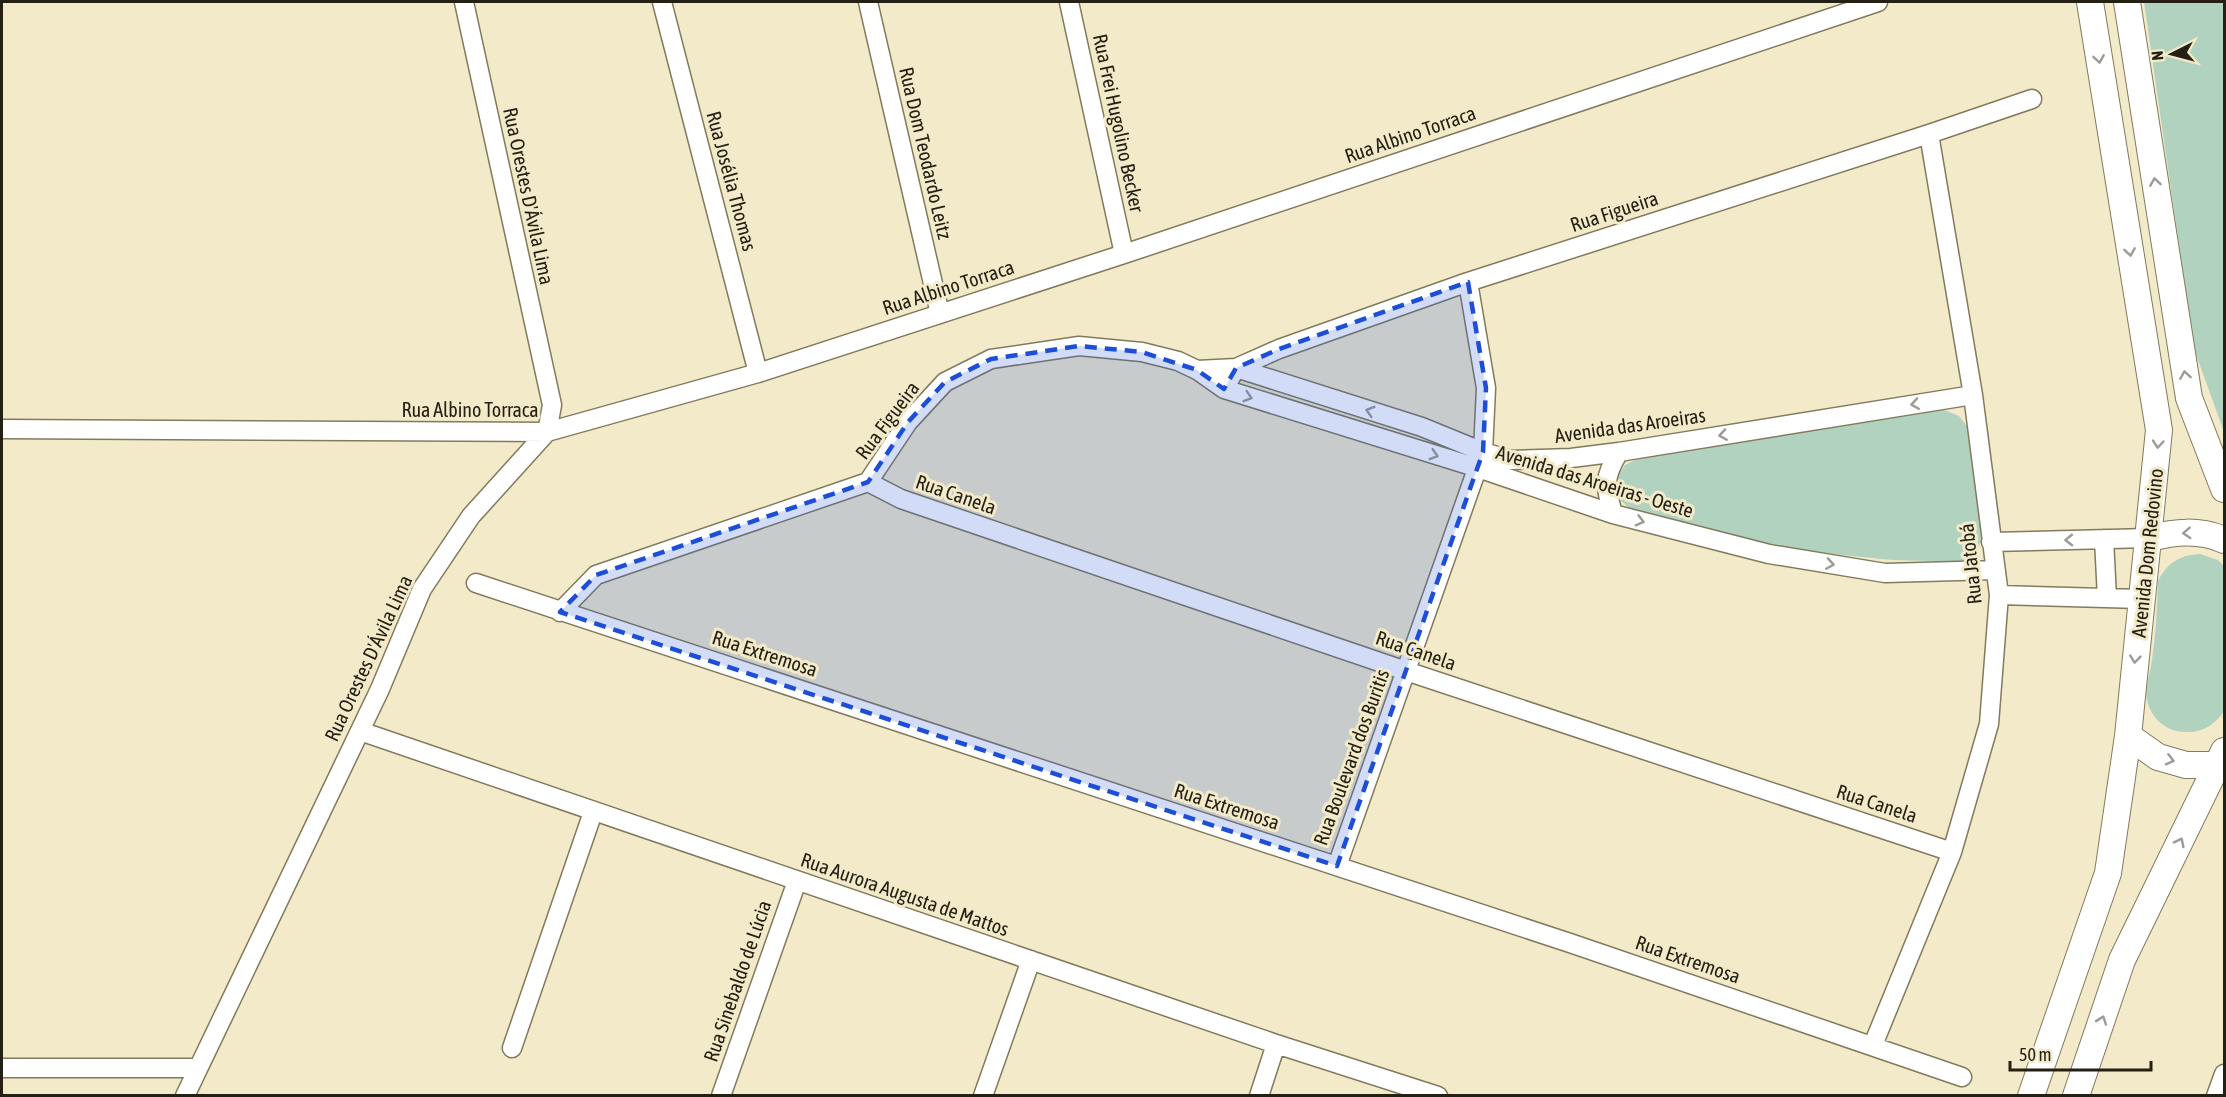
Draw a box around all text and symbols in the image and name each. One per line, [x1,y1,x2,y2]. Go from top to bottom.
north arrow [2142,24,2202,84]
street label: Rua Frei Hugolino Becker [1089,32,1149,215]
text: N [2148,50,2167,61]
one-way arrow [2093,55,2105,64]
street label: Rua Dom Teodardo Leitz [895,65,957,241]
street label: Rua Albino Torraca [1341,101,1479,167]
street label: Rua Orestes D'Ávila Lima [499,105,559,287]
street label: Rua Josélia Thomas [702,109,762,253]
one-way arrow [2149,178,2162,188]
street label: Rua Figueira [1567,186,1661,236]
one-way arrow [2124,247,2136,256]
street label: Rua Albino Torraca [879,255,1017,319]
one-way arrow [2179,370,2192,380]
street label: Rua Figueira [850,377,924,463]
one-way arrow [1242,390,1253,402]
street label: Rua Albino Torraca [401,398,539,421]
one-way arrow [1911,398,1920,410]
street label: Avenida das Aroeiras [1553,403,1707,447]
one-way arrow [1365,405,1376,418]
one-way arrow [1718,428,1728,441]
street label: Avenida das Aroeiras - Oeste [1494,440,1696,522]
one-way arrow [2152,440,2165,449]
one-way arrow [1428,448,1439,460]
street label: Avenida Dom Redovino [2127,467,2167,639]
street label: Rua Canela [913,470,999,518]
one-way arrow [1635,513,1645,526]
street label: Rua Jatobá [1954,522,1986,606]
one-way arrow [2182,526,2191,539]
one-way arrow [2065,534,2074,546]
one-way arrow [1825,557,1835,570]
street label: Rua Orestes D'Ávila Lima [319,571,417,745]
street label: Rua Extremosa [710,625,820,681]
street label: Rua Canela [1373,626,1459,674]
one-way arrow [2129,655,2142,664]
street label: Rua Boulevard dos Buritis [1308,666,1394,848]
one-way arrow [2164,753,2174,766]
street label: Rua Extremosa [1172,778,1282,834]
street label: Rua Canela [1834,779,1920,827]
one-way arrow [2173,838,2184,849]
street label: Rua Aurora Augusta de Mattos [798,848,1012,940]
street label: Rua Sinebaldo de Lúcia [699,897,775,1065]
street label: Rua Extremosa [1633,930,1743,988]
one-way arrow [2094,1015,2107,1026]
scale bar [2010,1034,2151,1072]
text: 50 m [2019,1044,2051,1065]

